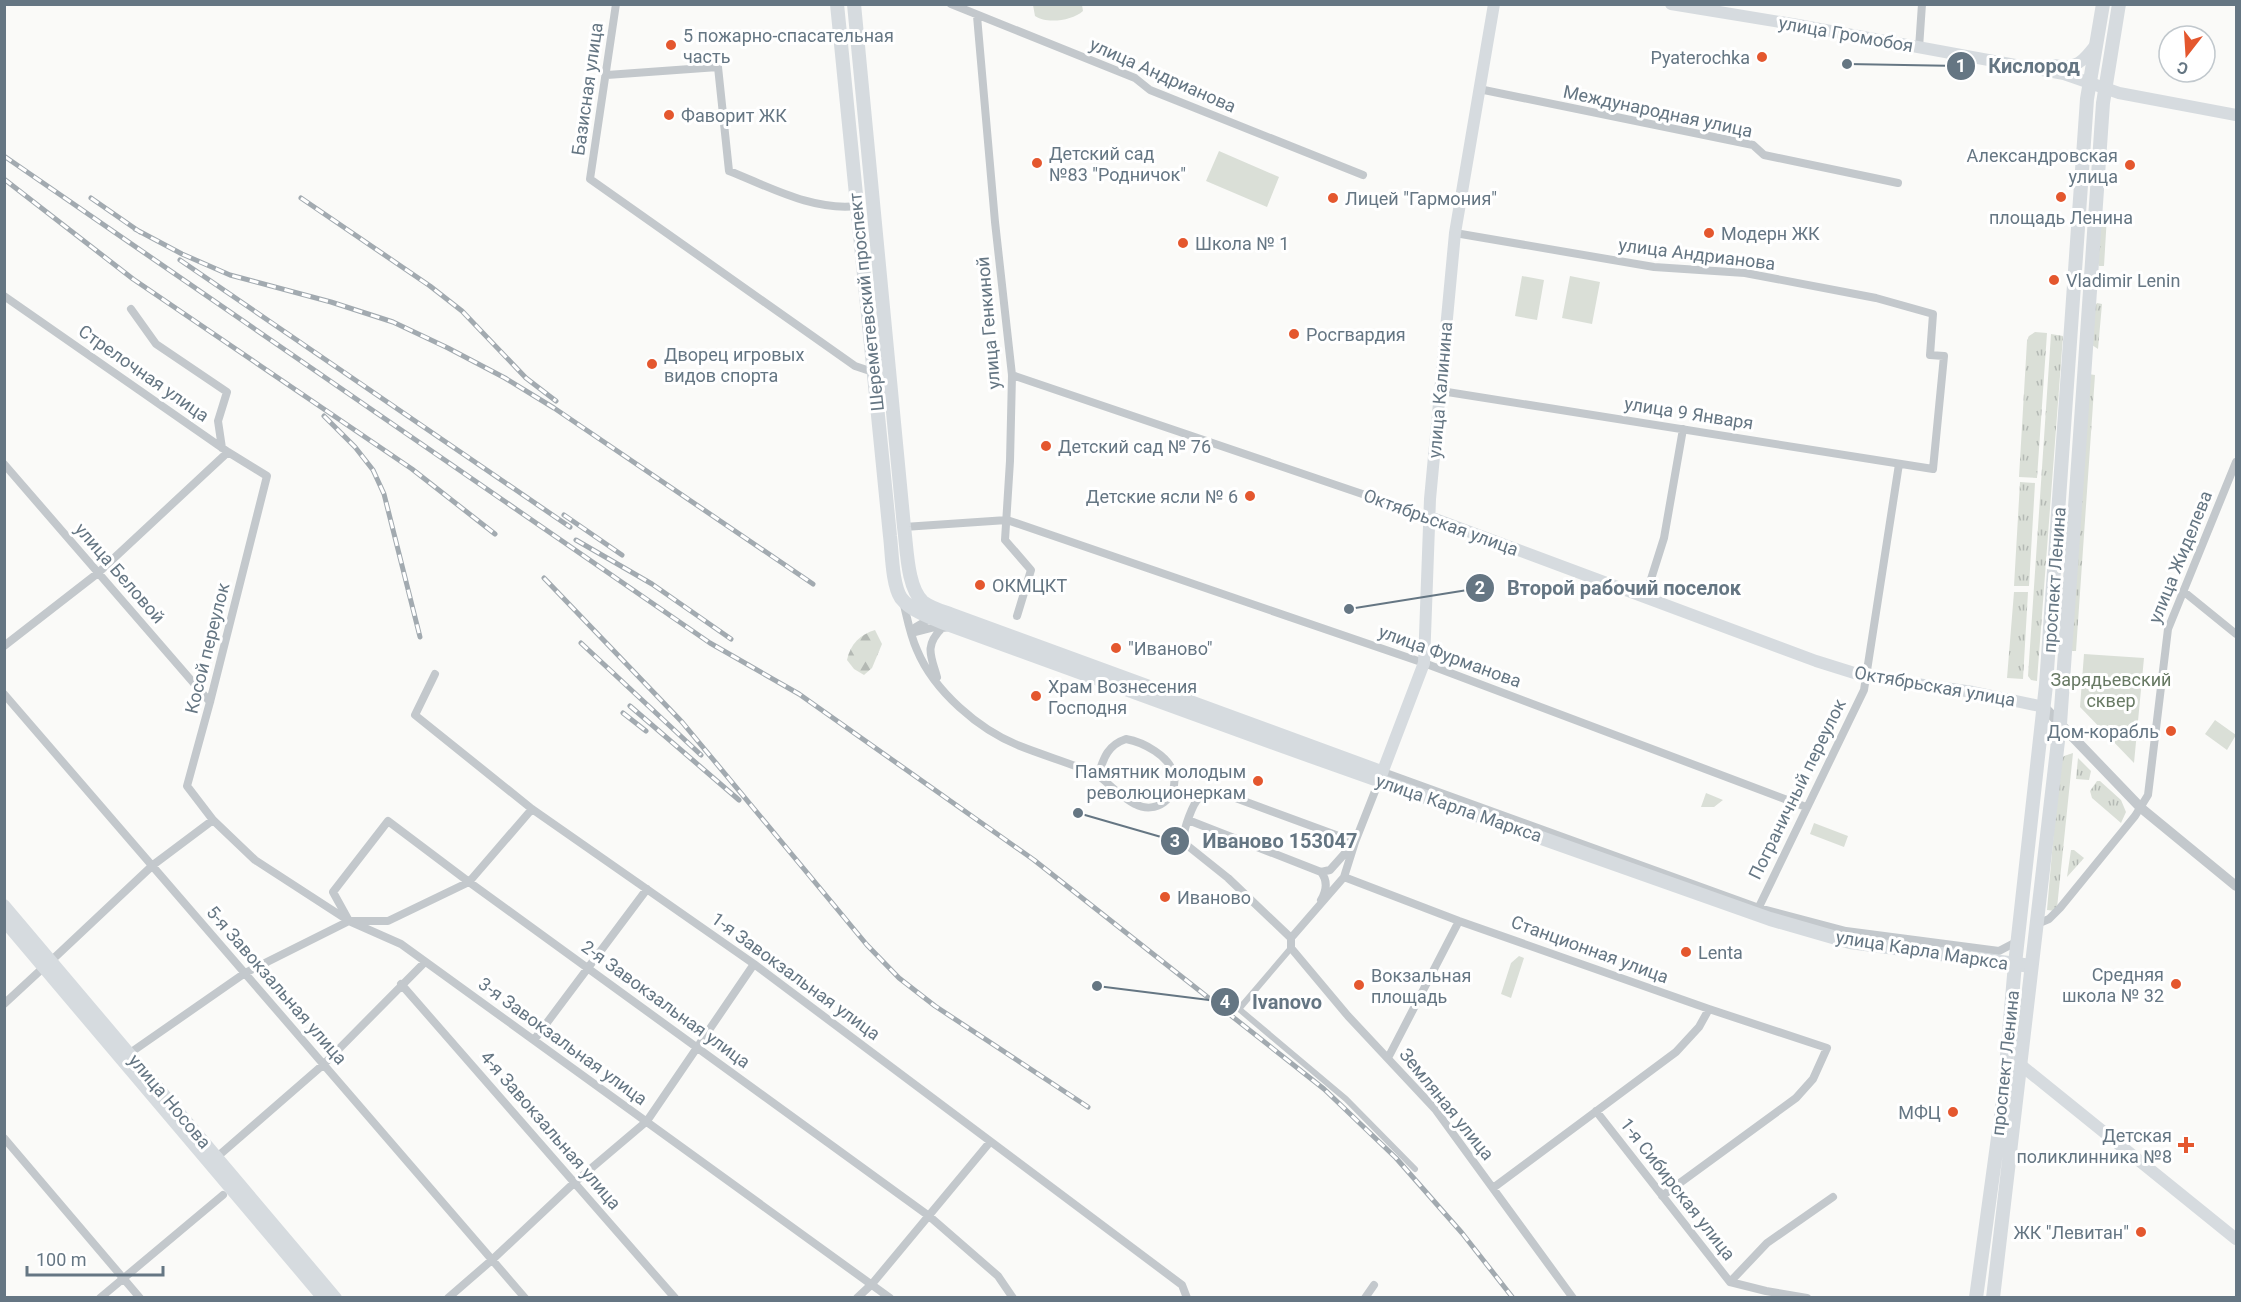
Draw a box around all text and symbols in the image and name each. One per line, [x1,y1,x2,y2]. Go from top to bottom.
street label: улица Громобоя [1777,12,1915,56]
street label: Базисная улица [567,21,607,157]
north arrow [2157,24,2217,84]
place label: 5 пожарно-спасательная часть [683,25,894,67]
street label: улица Андрианова [1087,33,1239,117]
marker: 5 пожарно-спасательная часть [664,38,678,52]
place label: Pyaterochka [1650,47,1750,68]
callout: Кислород [1946,47,2092,85]
marker: Pyaterochka [1755,50,1769,64]
text: Кислород [1988,54,2080,78]
text: 1 [1956,55,1966,76]
text: С [2175,57,2191,78]
street label: Международная улица [1561,81,1755,141]
place label: Фаворит ЖК [681,105,787,126]
marker: Фаворит ЖК [662,108,676,122]
place label: Детский сад №83 "Родничок" [1049,143,1186,185]
place label: Александровская улица [1967,145,2118,187]
marker: Детский сад №83 "Родничок" [1030,156,1044,170]
marker: Александровская улица [2123,158,2137,172]
place label: Лицей "Гармония" [1345,188,1497,209]
marker: площадь Ленина [2054,190,2068,204]
street label: Шереметевский проспект [844,191,888,412]
marker: Лицей "Гармония" [1326,191,1340,205]
place label: площадь Ленина [1989,207,2133,228]
place label: Модерн ЖК [1721,223,1820,244]
marker: Модерн ЖК [1702,226,1716,240]
place label: Школа № 1 [1195,233,1289,254]
street label: улица Андрианова [1617,234,1777,274]
marker: Школа № 1 [1176,236,1190,250]
street label: улица Генкиной [972,256,1004,390]
place label: Vladimir Lenin [2066,270,2180,291]
marker: Vladimir Lenin [2047,273,2061,287]
street label: Стрелочная улица [75,320,213,426]
street label: улица Калинина [1424,321,1456,459]
place label: Росгвардия [1306,324,1406,345]
marker: Росгвардия [1287,327,1301,341]
place label: Дворец игровых видов спорта [664,344,804,386]
marker: Дворец игровых видов спорта [645,357,659,371]
street label: улица 9 Января [1623,392,1755,434]
place label: Детский сад № 76 [1058,436,1211,457]
marker: Детский сад № 76 [1039,439,1053,453]
street label: Октябрьская улица [1361,484,1521,560]
place label: Детские ясли № 6 [1086,486,1238,507]
street label: улица Жиделева [2144,488,2216,626]
marker: Детские ясли № 6 [1243,489,1257,503]
street label: проспект Ленина [2038,506,2070,654]
street label: улица Беловой [71,518,169,628]
callout: Второй рабочий поселок [1465,569,1752,607]
place label: ОКМЦКТ [992,575,1067,596]
text: Второй рабочий поселок [1507,576,1742,600]
text: 2 [1475,577,1485,598]
marker: ОКМЦКТ [973,578,987,592]
street label: Косой переулок [181,580,233,716]
street label: улица Фурманова [1376,620,1524,692]
place label: "Иваново" [1128,638,1212,659]
marker: "Иваново" [1109,641,1123,655]
street label: Октябрьская улица [1853,662,2017,710]
park label: Зарядьевский сквер [2051,669,2171,711]
place label: Храм Вознесения Господня [1048,676,1197,718]
marker: Храм Вознесения Господня [1029,689,1043,703]
street label: Пограничный переулок [1744,695,1850,883]
place label: Дом-корабль [2047,721,2159,742]
marker: Дом-корабль [2164,724,2178,738]
place label: Памятник молодым революционеркам [1075,761,1246,803]
street label: улица Карла Маркса [1373,770,1545,846]
marker: Памятник молодым революционеркам [1251,774,1265,788]
callout: Иваново 153047 [1160,822,1369,860]
text: Иваново 153047 [1202,829,1358,853]
text: 3 [1170,830,1180,851]
place label: Иваново [1177,887,1251,908]
marker: Иваново [1158,890,1172,904]
street label: 5-я Завокзальная улица [202,901,352,1069]
street label: 1-я Завокзальная улица [708,908,884,1044]
street label: Станционная улица [1508,911,1672,987]
street label: улица Карла Маркса [1834,926,2010,974]
street label: 2-я Завокзальная улица [578,936,754,1072]
place label: Lenta [1698,942,1743,963]
marker: Lenta [1679,945,1693,959]
place label: Средняя школа № 32 [2062,964,2164,1006]
place label: Вокзальная площадь [1371,965,1471,1007]
street label: 3-я Завокзальная улица [475,973,651,1109]
marker: Средняя школа № 32 [2169,977,2183,991]
marker: Вокзальная площадь [1352,978,1366,992]
callout: Ivanovo [1210,983,1335,1021]
street label: проспект Ленина [1987,989,2023,1137]
text: Ivanovo [1252,990,1322,1014]
text: 4 [1220,991,1230,1012]
street label: Земляная улица [1395,1044,1499,1164]
street label: 4-я Завокзальная улица [476,1046,626,1214]
street label: улица Носова [124,1050,216,1152]
place label: МФЦ [1898,1102,1941,1123]
marker: МФЦ [1946,1105,1960,1119]
street label: 1-я Сибирская улица [1616,1114,1740,1264]
place label: Детская поликлинника №8 [2016,1125,2172,1167]
marker: Детская поликлинника №8 [2177,1136,2195,1154]
place label: ЖК "Левитан" [2013,1222,2129,1243]
marker: ЖК "Левитан" [2134,1225,2148,1239]
scale bar [27,1239,164,1277]
text: 100 m [36,1249,87,1270]

